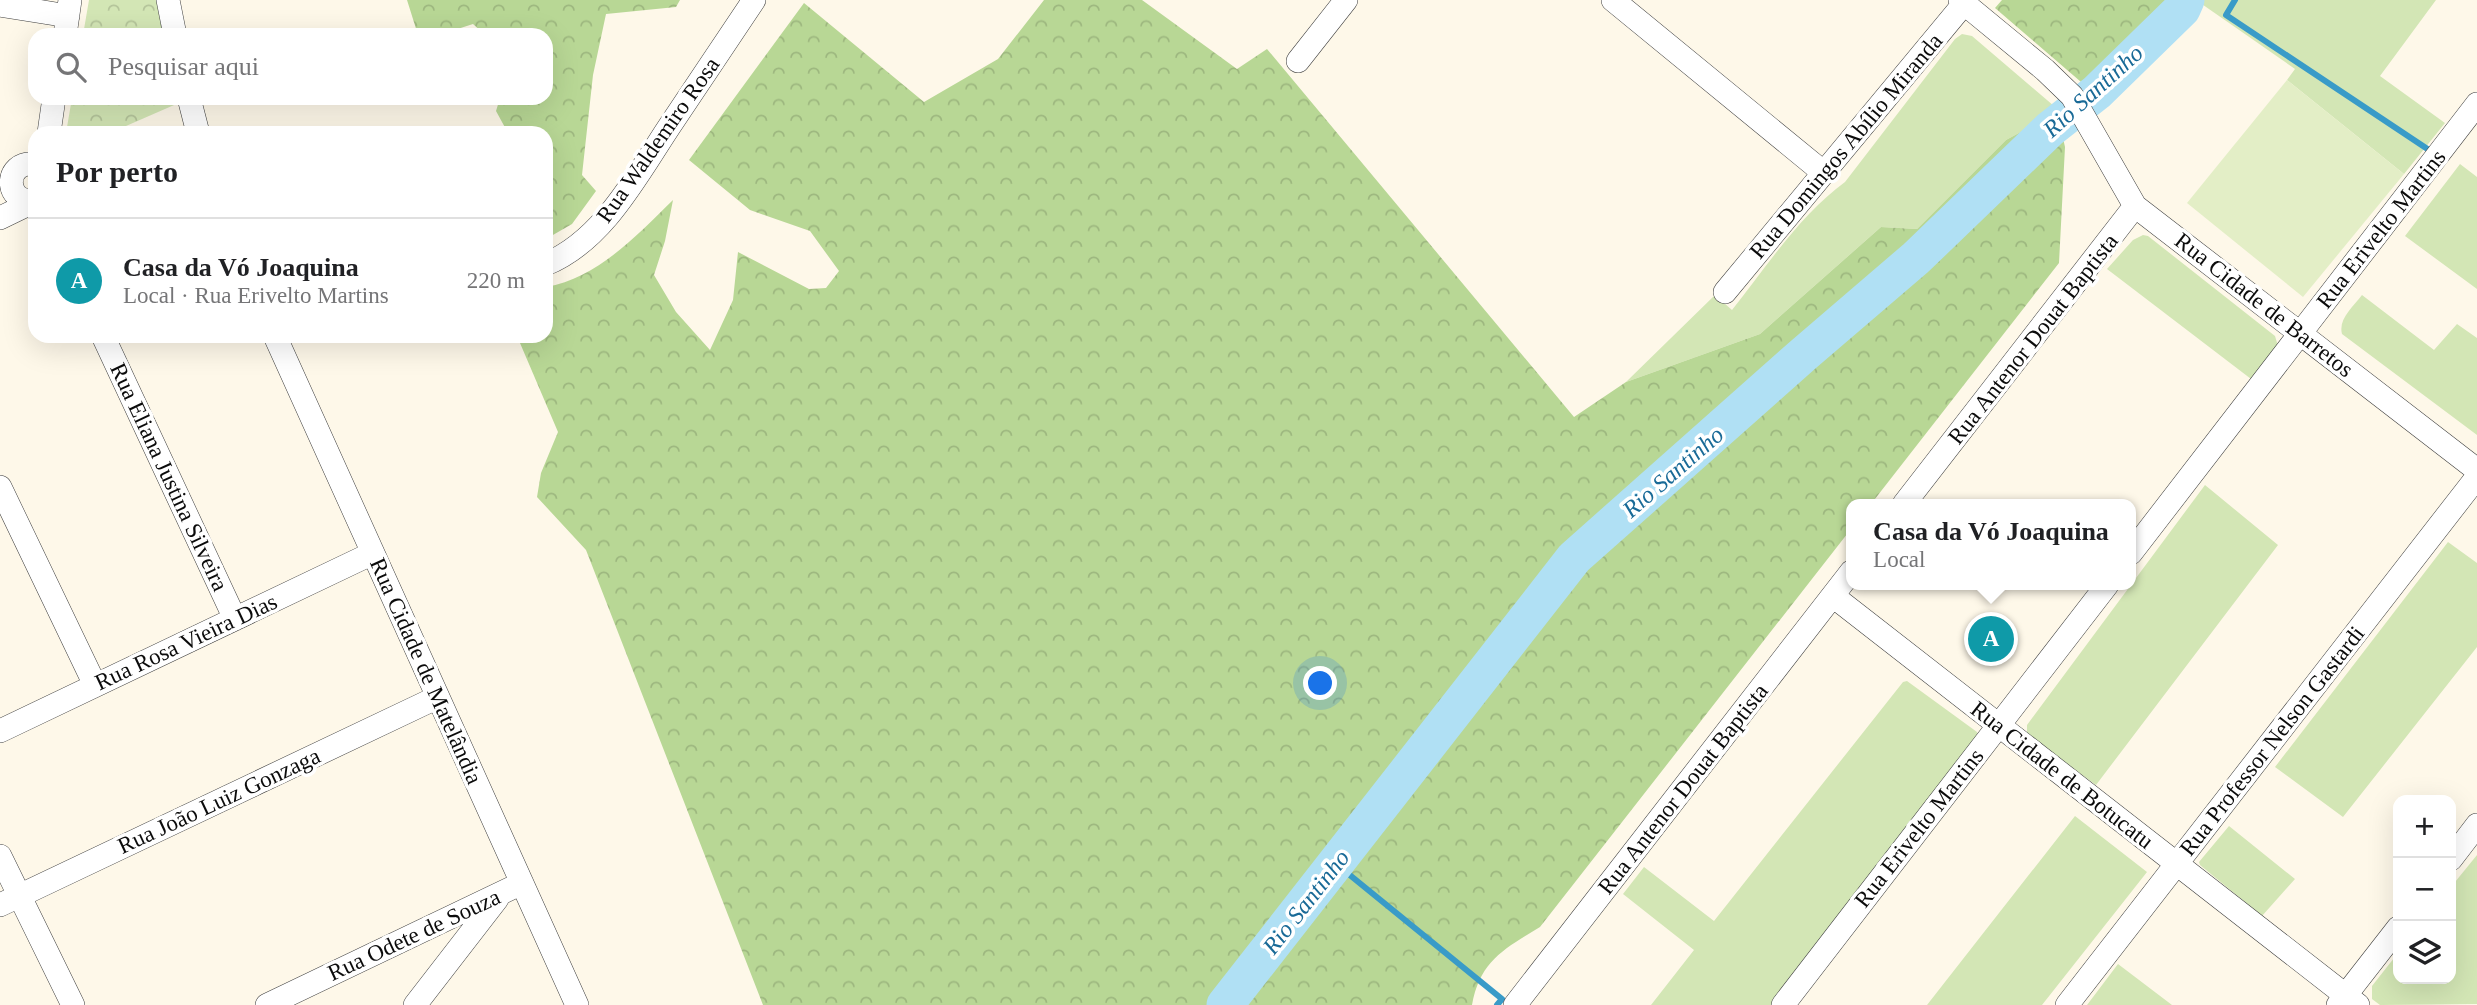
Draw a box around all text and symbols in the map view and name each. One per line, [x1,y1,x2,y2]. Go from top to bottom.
search box [28,28,553,105]
street label: Rua Domingos Abílio Miranda [1745,29,1947,263]
water label: Rio Santinho [2037,40,2148,143]
icon: search [52,48,90,86]
text: Pesquisar aqui [108,52,259,81]
street label: Rua Waldemiro Rosa [592,53,724,227]
street label: Rua Erivelto Martins [2311,145,2451,313]
text: Por perto [56,155,178,188]
street label: Rua Cidade de Barretos [2170,228,2358,382]
street label: Rua Antenor Douat Baptista [1943,229,2123,449]
text: Casa da Vó Joaquina [123,253,359,282]
text: A [71,268,87,293]
text: 220 m [467,268,525,293]
text: Local · Rua Erivelto Martins [123,283,389,308]
street label: Rua Eliana Justina Silveira [105,359,233,595]
water label: Rio Santinho [1617,421,1729,523]
popup [1846,499,2136,590]
text: Casa da Vó Joaquina [1873,517,2109,546]
text: Local [1873,547,1925,572]
street label: Rua Cidade de Matelândia [365,554,487,788]
street label: Rua Rosa Vieira Dias [91,589,281,695]
pin: A [1968,613,2014,665]
street label: Rua Professor Nelson Gastardi [2175,621,2369,861]
your location [1303,666,1337,700]
street label: Rua Antenor Douat Baptista [1593,679,1773,899]
street label: Rua Cidade de Botucatu [1966,696,2158,854]
street label: Rua João Luiz Gonzaga [114,743,324,859]
street label: Rua Erivelto Martins [1849,744,1989,912]
map controls [2393,795,2456,984]
button: + [2393,795,2456,858]
water label: Rio Santinho [1257,845,1355,960]
button: − [2393,858,2456,921]
street label: Rua Odete de Souza [324,884,504,986]
button: layers [2393,921,2456,984]

